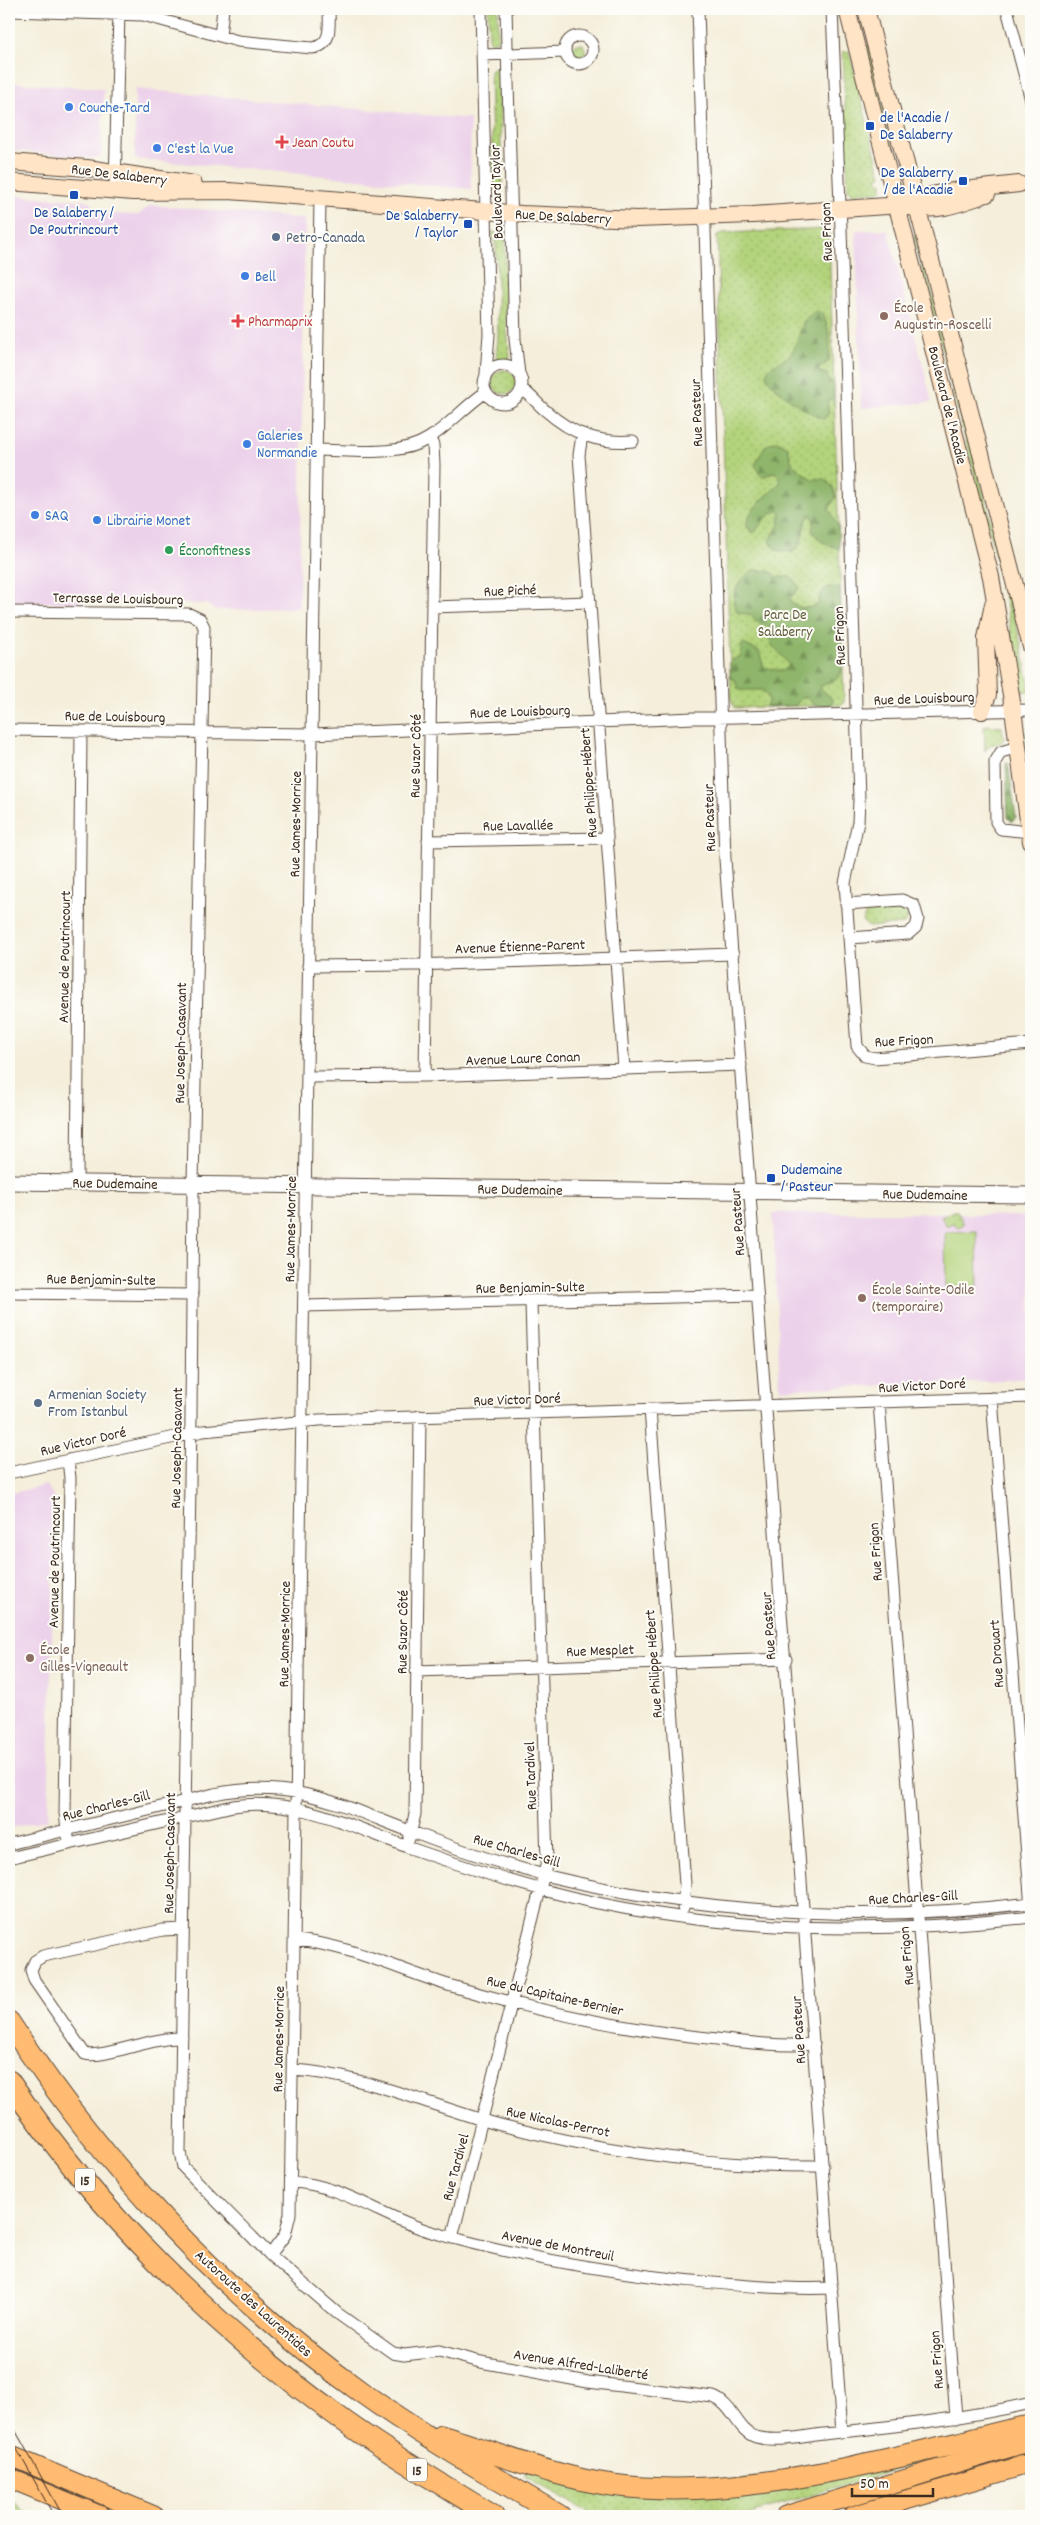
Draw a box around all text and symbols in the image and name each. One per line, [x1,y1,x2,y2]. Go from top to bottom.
place label: Couche-Tard [79,98,150,120]
marker: Couche-Tard [63,101,75,113]
place label: de l'Acadie / De Salaberry [880,108,953,147]
marker: de l'Acadie / De Salaberry [864,120,876,132]
place label: Jean Coutu [292,133,354,155]
marker: Jean Coutu [276,136,288,148]
place label: C'est la Vue [167,139,234,161]
marker: C'est la Vue [151,142,163,154]
street label: Boulevard Taylor [485,144,511,240]
street label: Rue De Salaberry [70,159,169,193]
place label: De Salaberry / de l'Acadie [881,163,954,202]
marker: De Salaberry / de l'Acadie [957,175,969,187]
marker: De Salaberry / De Poutrincourt [68,189,80,201]
street label: Rue Frigon [816,202,840,262]
place label: De Salaberry / De Poutrincourt [30,203,119,242]
street label: Rue De Salaberry [514,204,612,232]
place label: De Salaberry / Taylor [386,206,459,245]
marker: De Salaberry / Taylor [462,218,474,230]
place label: Petro-Canada [286,228,366,250]
marker: Petro-Canada [270,231,282,243]
place label: Bell [255,267,276,289]
marker: Bell [239,270,251,282]
place label: École Augustin-Roscelli [894,298,991,337]
marker: École Augustin-Roscelli [878,310,890,322]
place label: Pharmaprix [248,312,313,334]
marker: Pharmaprix [232,315,244,327]
street label: Boulevard de l'Acadie [921,344,971,467]
street label: Rue Pasteur [686,378,710,447]
place label: Galeries Normandie [257,426,318,465]
marker: Galeries Normandie [241,438,253,450]
place label: SAQ [45,506,69,528]
marker: SAQ [29,509,41,521]
place label: Librairie Monet [107,511,191,533]
marker: Librairie Monet [91,514,103,526]
place label: Éconofitness [179,541,251,563]
marker: Éconofitness [163,544,175,556]
street label: Rue Piché [483,580,537,604]
street label: Terrasse de Louisbourg [52,588,183,612]
park label: Parc De Salaberry [758,605,813,644]
street label: Rue Frigon [829,606,853,666]
street label: Rue de Louisbourg [873,687,975,713]
street label: Rue de Louisbourg [469,700,571,726]
street label: Rue de Louisbourg [64,706,166,730]
street label: Rue Suzor Côté [405,714,429,798]
street label: Rue Philippe-Hébert [575,727,605,839]
street label: Rue James-Morrice [285,770,309,878]
street label: Rue Pasteur [699,783,723,852]
street label: Rue Lavallée [483,815,554,839]
street label: Avenue de Poutrincourt [54,890,78,1023]
street label: Avenue Étienne-Parent [455,935,586,961]
street label: Rue Joseph-Casavant [170,982,194,1104]
street label: Rue Frigon [874,1029,934,1055]
street label: Avenue Laure Conan [465,1047,581,1073]
place label: Dudemaine / Pasteur [781,1160,843,1199]
marker: Dudemaine / Pasteur [765,1172,777,1184]
street label: Rue Dudemaine [72,1173,158,1197]
street label: Rue James-Morrice [280,1175,304,1283]
street label: Rue Dudemaine [477,1179,563,1203]
street label: Rue Dudemaine [882,1184,968,1208]
street label: Rue Pasteur [726,1187,752,1257]
street label: Rue Benjamin-Sulte [46,1269,156,1293]
street label: Rue Benjamin-Sulte [475,1277,585,1301]
place label: École Sainte-Odile (temporaire) [872,1280,975,1319]
marker: École Sainte-Odile (temporaire) [856,1292,868,1304]
street label: Rue Victor Doré [878,1374,966,1400]
place label: Armenian Society From Istanbul [48,1385,147,1424]
street label: Rue Joseph-Casavant [166,1387,190,1509]
street label: Rue Victor Doré [473,1388,561,1414]
marker: Armenian Society From Istanbul [32,1397,44,1409]
street label: Rue Victor Doré [38,1422,129,1464]
street label: Avenue de Poutrincourt [44,1495,68,1628]
street label: Rue Frigon [864,1522,890,1582]
street label: Rue James-Morrice [274,1580,298,1688]
street label: Rue Suzor Côté [392,1590,416,1674]
street label: Rue Pasteur [757,1591,783,1661]
street label: Rue Philippe Hébert [640,1608,670,1719]
street label: Rue Drouart [985,1619,1011,1689]
place label: École Gilles-Vigneault [40,1640,129,1679]
street label: Rue Mesplet [566,1640,635,1664]
marker: École Gilles-Vigneault [24,1652,36,1664]
street label: Rue Tardivel [520,1741,544,1811]
street label: Rue Charles-Gill [60,1785,153,1828]
street label: Rue Joseph-Casavant [159,1792,183,1914]
street label: Rue Charles-Gill [470,1829,563,1875]
street label: Rue Charles-Gill [868,1886,959,1912]
street label: Rue Frigon [894,1925,922,1986]
street label: Rue du Capitaine-Bernier [484,1970,626,2024]
street label: Rue James-Morrice [268,1985,292,2093]
street label: Rue Pasteur [787,1995,813,2065]
street label: Rue Nicolas-Perrot [504,2101,612,2145]
street label: Rue Tardivel [437,2131,477,2204]
road number: 15 [75,2168,95,2192]
street label: Avenue de Montreuil [499,2225,616,2269]
street label: Autoroute des Laurentides [189,2246,316,2363]
street label: Rue Frigon [925,2330,951,2390]
street label: Avenue Alfred-Laliberté [512,2344,650,2387]
road number: 15 [407,2458,427,2482]
scale bar [852,2465,934,2497]
text: 50 m [860,2474,889,2496]

